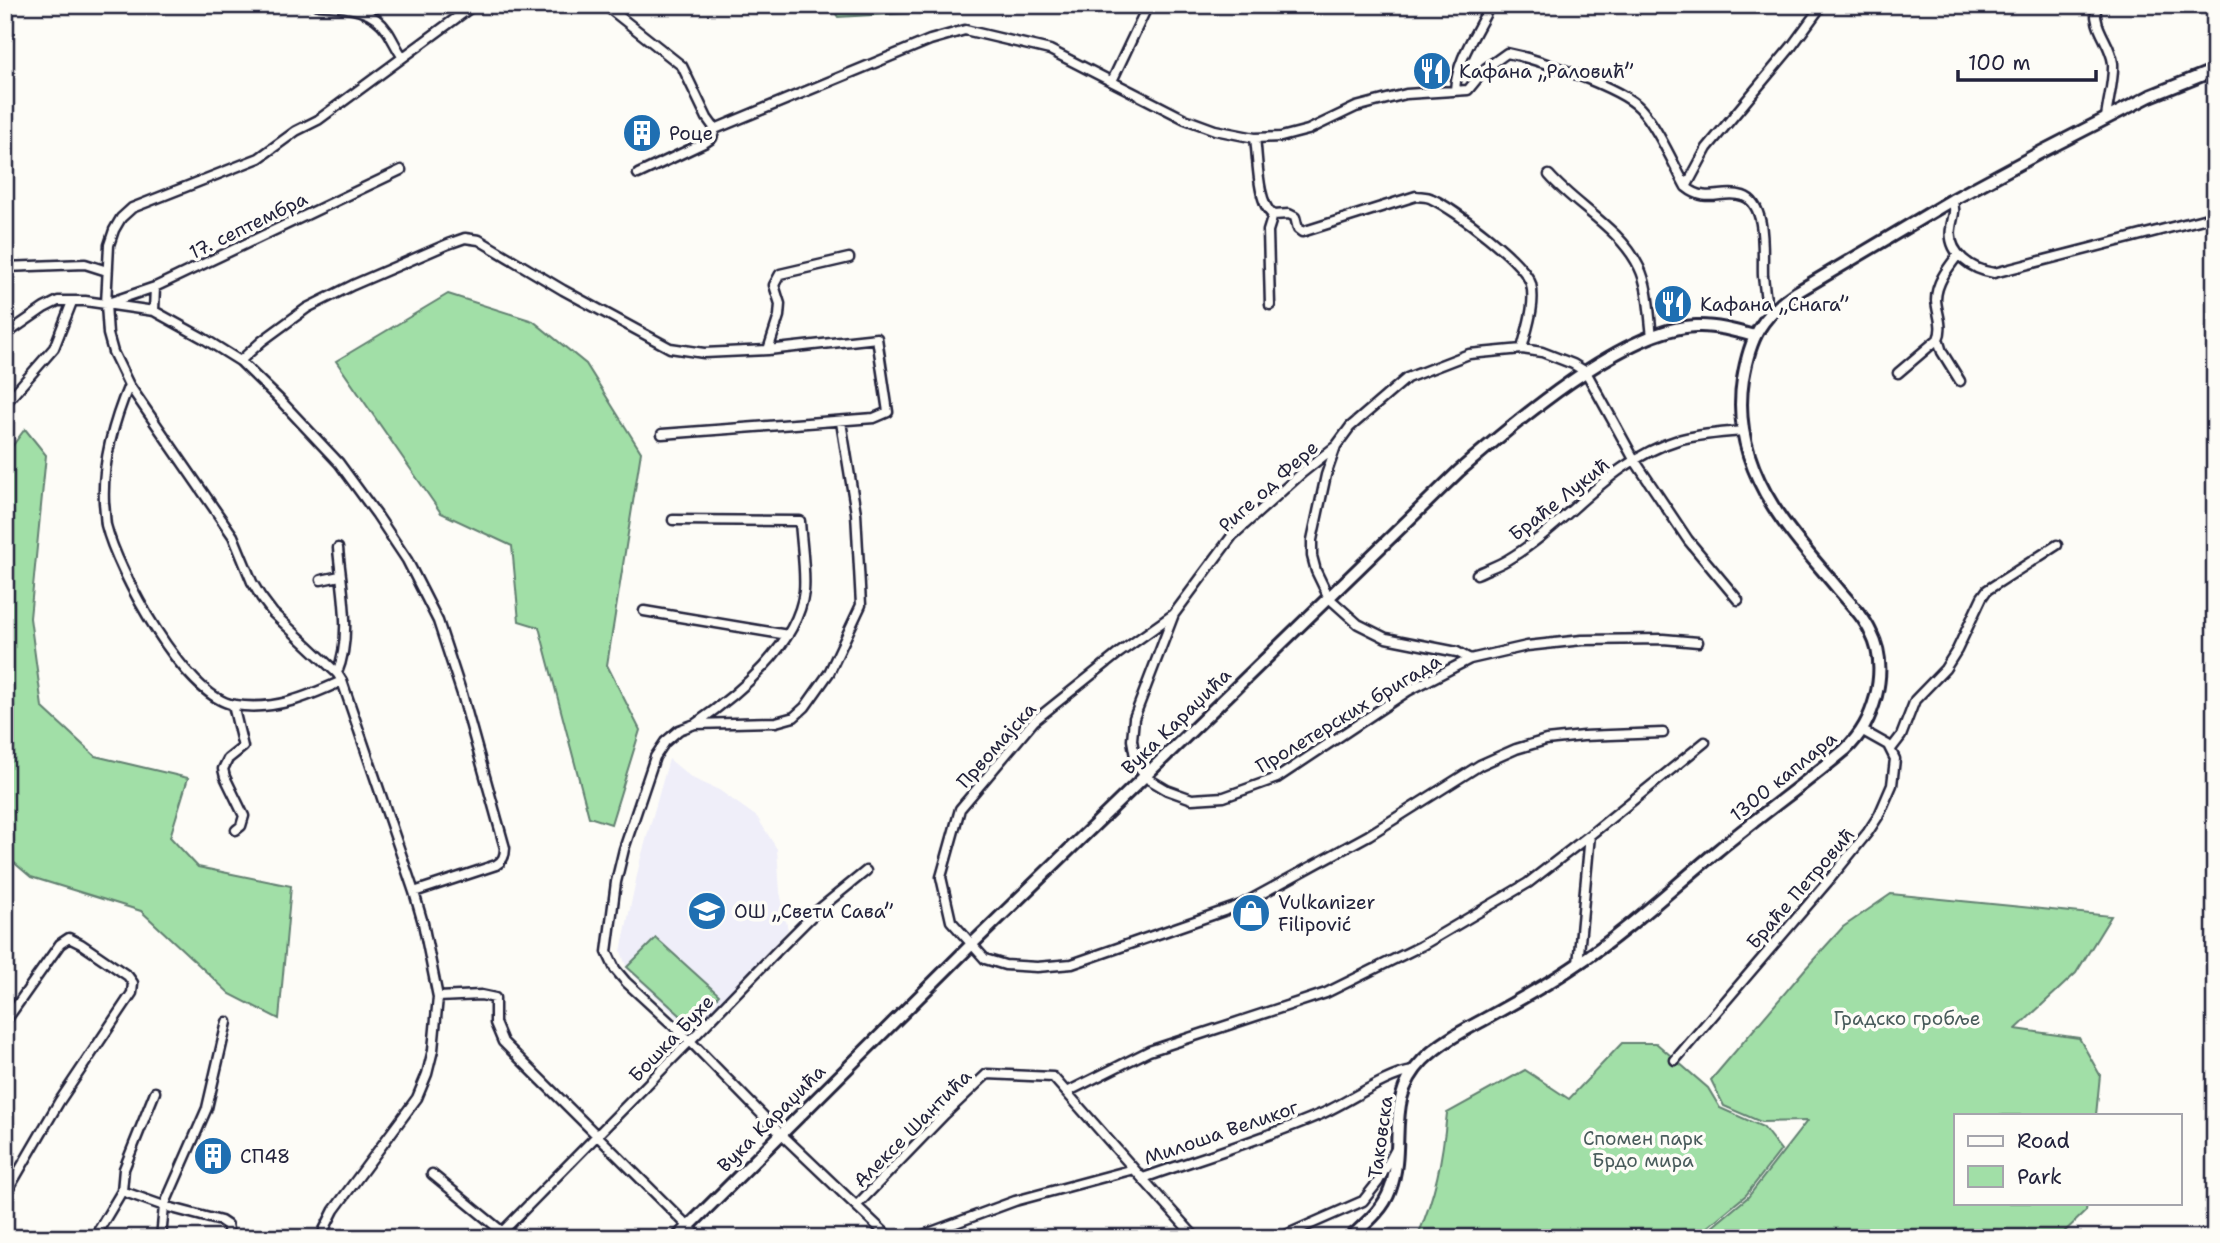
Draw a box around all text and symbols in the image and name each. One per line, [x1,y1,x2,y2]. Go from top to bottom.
scale bar [1958,38,2096,82]
text: 100 m [1968,49,2031,77]
restaurant icon: Кафана „Раловић” [1411,50,1453,92]
place label: Кафана „Раловић” [1459,59,1634,84]
building icon: Роце [621,112,663,154]
place label: Роце [669,121,713,146]
street label: 17. септембра [185,186,312,265]
restaurant icon: Кафана „Снага” [1652,283,1694,325]
place label: Кафана „Снага” [1700,292,1849,317]
street label: Риге од Фере [1213,435,1323,538]
street label: Браће Лукић [1504,452,1615,547]
street label: Пролетерских бригада [1251,648,1446,779]
street label: Вука Караџића [1116,663,1237,780]
street label: Првомајска [951,697,1042,794]
street label: 1300 каплара [1725,726,1842,827]
street label: Браће Петровић [1741,822,1860,954]
school or university icon: ОШ „Свети Сава” [686,890,728,932]
place label: Vulkanizer Filipović [1278,890,1375,937]
shop icon: Vulkanizer Filipović [1230,892,1272,934]
place label: ОШ „Свети Сава” [734,899,894,924]
street label: Бошка Бухе [623,989,719,1087]
park label: Градско гробље [1833,1006,1981,1031]
street label: Вука Караџића [712,1059,831,1178]
street label: Алексе Шантића [848,1064,977,1193]
street label: Милоша Великог [1141,1094,1302,1171]
street label: Таковска [1362,1094,1399,1180]
legend [1954,1114,2182,1204]
park label: Спомен парк Брдо мира [1583,1126,1703,1173]
text: Road [2017,1127,2070,1155]
building icon: СП48 [192,1135,234,1177]
place label: СП48 [240,1144,290,1169]
text: Park [2017,1163,2062,1191]

